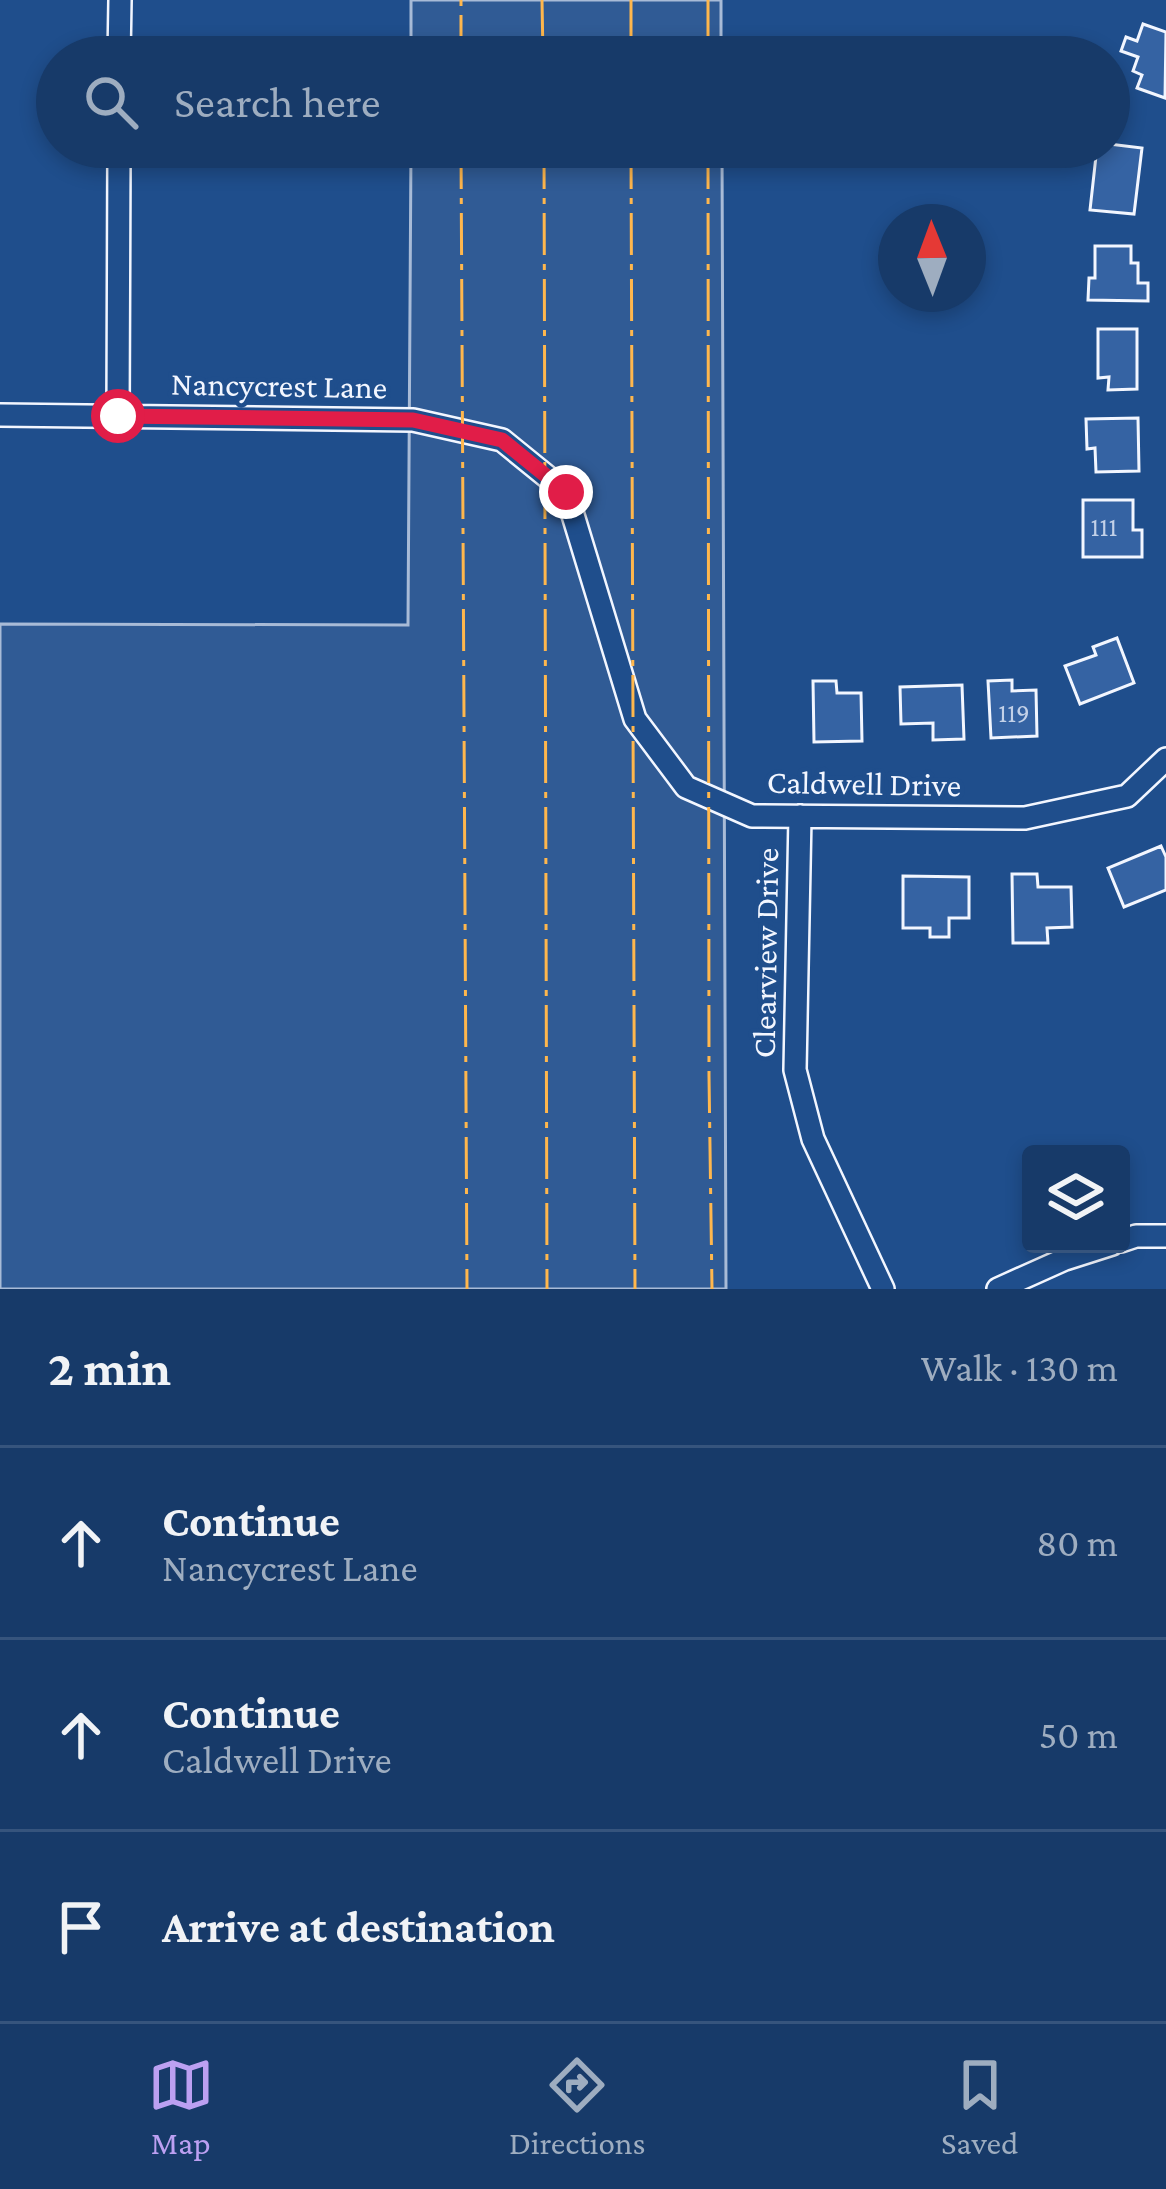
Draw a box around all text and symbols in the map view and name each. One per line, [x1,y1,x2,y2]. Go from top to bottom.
search box [36,36,1130,168]
icon: search [78,69,144,135]
text: Search here [174,77,381,127]
north arrow [878,204,986,312]
street label: Nancycrest Lane [171,365,387,405]
route start [91,389,145,443]
route end [539,465,593,519]
house number: 111 [1091,512,1117,542]
house number: 119 [998,698,1030,728]
street label: Caldwell Drive [766,763,962,803]
street label: Clearview Drive [745,848,785,1058]
map controls [1022,1145,1130,1253]
button: layers [1022,1145,1130,1253]
text: 2 min [48,1339,171,1396]
text: Walk · 130 m [921,1346,1118,1389]
text: Continue [162,1496,340,1546]
icon: ahead [48,1510,114,1576]
text: 80 m [1036,1521,1118,1564]
text: Nancycrest Lane [162,1546,418,1589]
text: Continue [162,1688,340,1738]
icon: ahead [48,1702,114,1768]
text: 50 m [1039,1713,1118,1756]
text: Caldwell Drive [162,1738,392,1781]
icon: arrive [48,1894,114,1960]
text: Arrive at destination [162,1902,555,1952]
tab: Map [148,2052,214,2161]
tab: Directions [509,2052,646,2161]
tab: Saved [941,2052,1018,2161]

